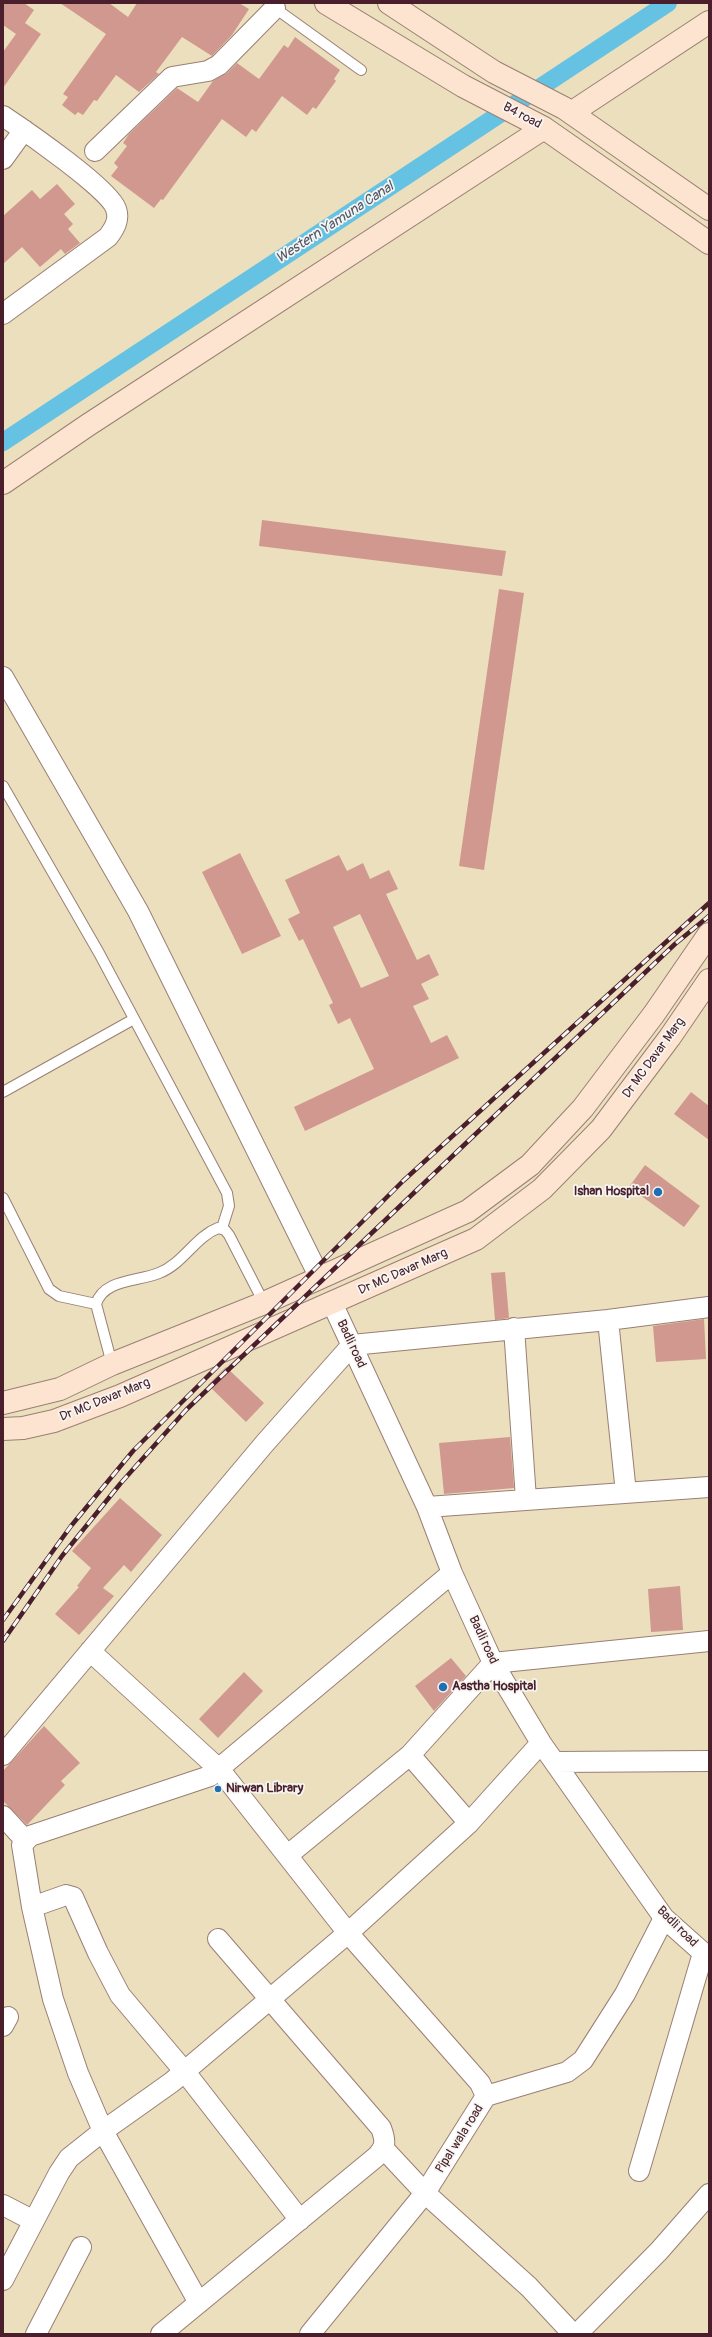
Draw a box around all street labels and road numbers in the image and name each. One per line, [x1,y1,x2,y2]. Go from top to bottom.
street label: B4 road [500,99,544,133]
street label: Dr MC Davar Marg [619,1015,689,1101]
street label: Dr MC Davar Marg [356,1245,450,1299]
street label: Badli road [333,1317,369,1371]
street label: Dr MC Davar Marg [58,1375,152,1425]
street label: Badli road [465,1613,501,1667]
street label: Badli road [653,1903,701,1951]
street label: Pipal wala road [433,2102,487,2176]

